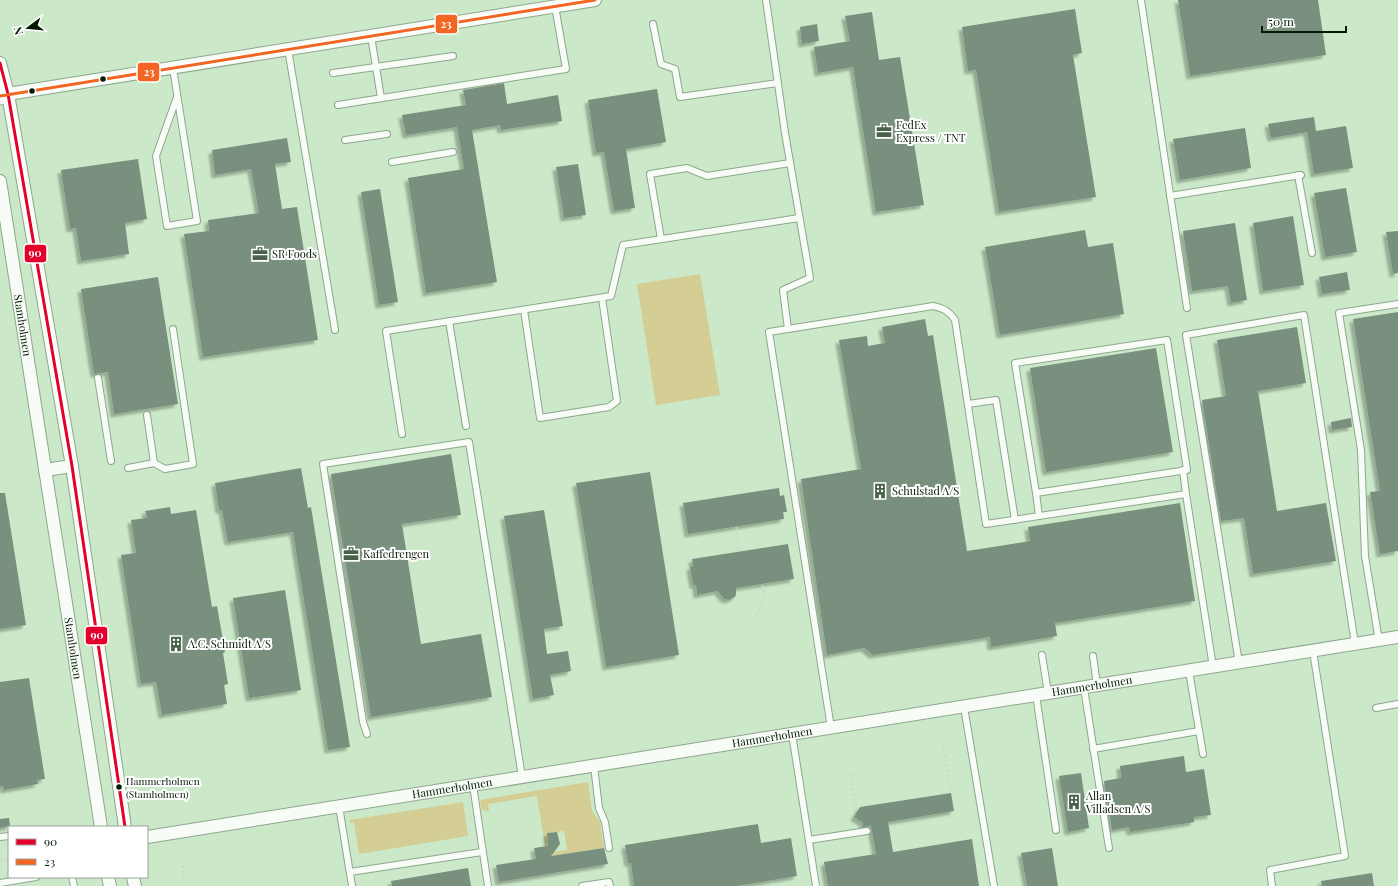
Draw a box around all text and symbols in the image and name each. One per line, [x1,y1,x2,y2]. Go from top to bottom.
north arrow [8,8,48,48]
scale bar [1262,8,1346,34]
text: 50 m [1268,13,1294,29]
line badge: 23 [435,14,458,34]
text: 23 [440,16,452,31]
text: N [10,25,26,37]
line badge: 23 [137,62,160,82]
text: 23 [143,64,155,79]
unlabelled marker [98,74,108,84]
unlabelled marker [27,86,37,96]
place label: FedEx Express / TNT [896,117,966,145]
office icon: FedEx Express / TNT [875,122,893,140]
line badge: 90 [24,244,47,263]
text: 90 [28,245,42,260]
office icon: SR Foods [251,245,269,263]
place label: SR Foods [272,246,317,261]
street label: Stamholmen [11,293,35,358]
building icon: Schulstad A/S [871,482,889,500]
place label: Schulstad A/S [892,483,959,498]
office icon: Kaffedrengen [342,545,360,563]
place label: Kaffedrengen [363,546,430,561]
street label: Stamholmen [61,616,86,681]
line badge: 90 [85,626,108,645]
text: 90 [90,627,104,642]
building icon: A.C. Schmidt A/S [167,635,185,653]
place label: A.C. Schmidt A/S [187,636,271,651]
street label: Hammerholmen [1051,672,1134,699]
street label: Hammerholmen [731,723,814,750]
place label: Hammerholmen (Stamholmen) [126,774,200,801]
street label: Hammerholmen [411,774,494,802]
marker: Hammerholmen (Stamholmen) [114,782,124,792]
place label: Allan Villadsen A/S [1085,788,1150,816]
building icon: Allan Villadsen A/S [1065,793,1083,811]
legend [8,826,148,878]
text: 90 [44,833,57,849]
text: 23 [44,853,55,869]

